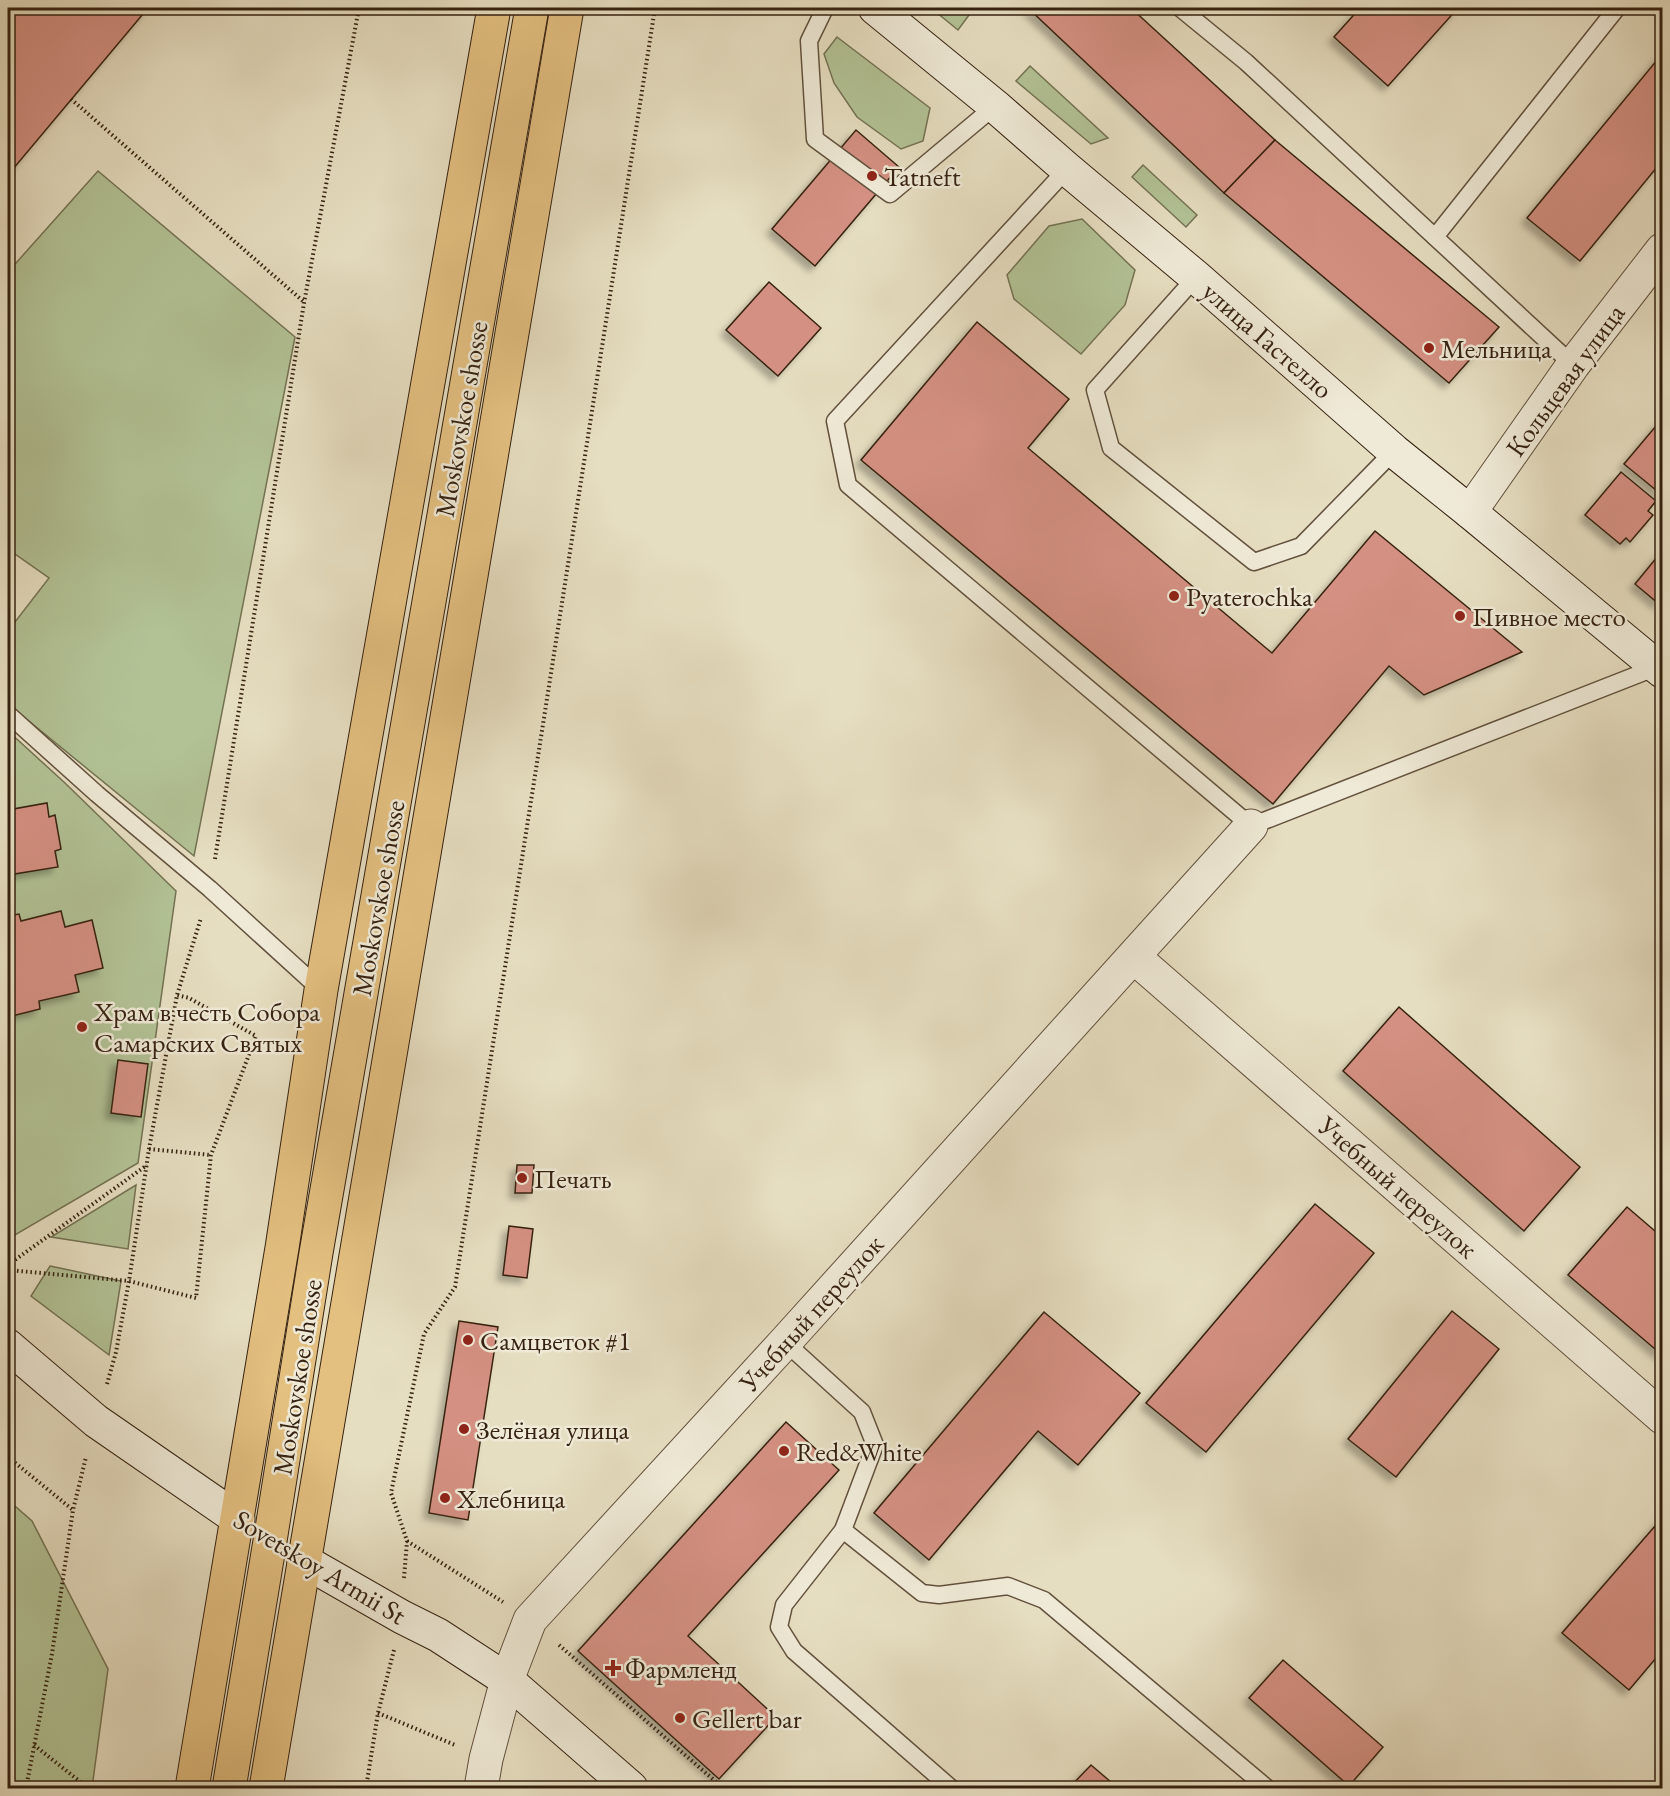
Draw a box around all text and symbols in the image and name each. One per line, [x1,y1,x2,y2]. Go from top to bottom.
place label: Tatneft [884,159,961,194]
marker: Tatneft [865,169,879,183]
street label: улица Гастелло [1195,274,1341,406]
street label: Кольцевая улица [1498,296,1632,463]
street label: Moskovskoe shosse [427,318,495,520]
place label: Мельница [1441,331,1552,366]
marker: Мельница [1422,341,1436,355]
place label: Pyaterochka [1186,579,1313,614]
marker: Pyaterochka [1167,589,1181,603]
place label: Пивное место [1472,599,1626,634]
marker: Пивное место [1453,609,1467,623]
street label: Moskovskoe shosse [344,797,412,999]
place label: Храм в честь Собора Самарских Святых [93,994,320,1060]
marker: Храм в честь Собора Самарских Святых [75,1020,89,1034]
street label: Учебный переулок [1310,1108,1485,1266]
place label: Печать [534,1161,612,1196]
marker: Печать [515,1171,529,1185]
street label: Учебный переулок [730,1227,891,1400]
street label: Moskovskoe shosse [264,1276,330,1478]
place label: Самцветок #1 [480,1323,631,1358]
marker: Самцветок #1 [461,1333,475,1347]
place label: Зелёная улица [476,1412,629,1447]
marker: Зелёная улица [457,1422,471,1436]
place label: Red&White [796,1434,922,1469]
marker: Red&White [777,1444,791,1458]
place label: Хлебница [456,1481,566,1516]
marker: Хлебница [438,1491,452,1505]
street label: Sovetskoy Armii St [227,1502,413,1633]
place label: Фармленд [625,1651,737,1686]
marker: Фармленд [606,1661,620,1675]
place label: Gellert bar [692,1701,802,1736]
marker: Gellert bar [673,1711,687,1725]

